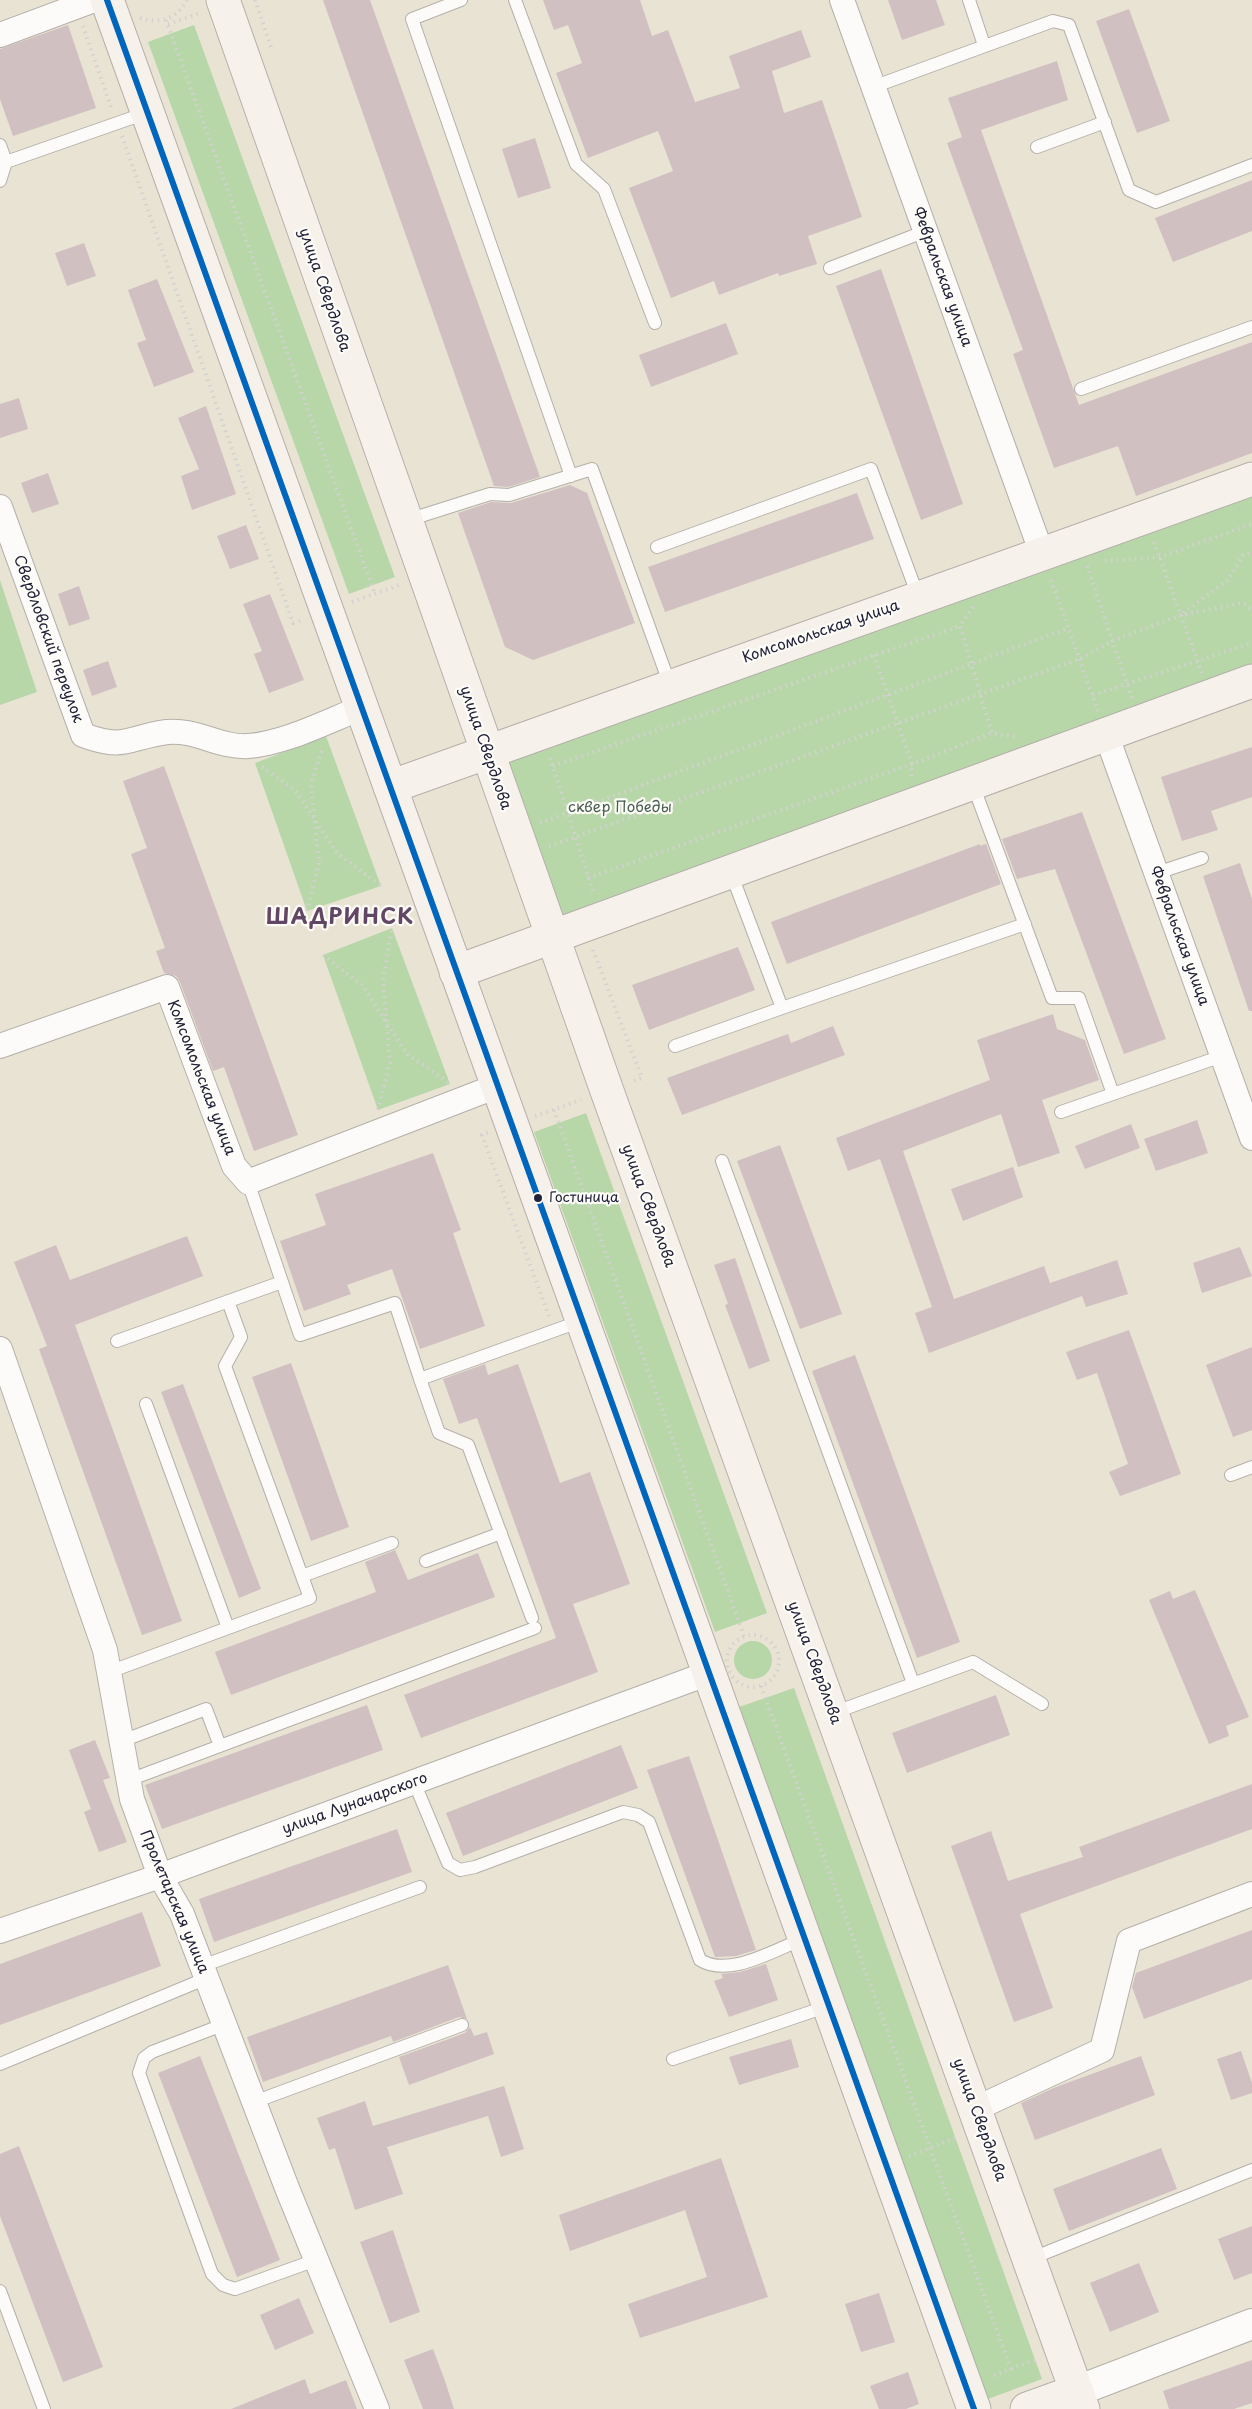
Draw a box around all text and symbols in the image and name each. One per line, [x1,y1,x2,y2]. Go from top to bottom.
street label: Февральская улица [908,205,976,349]
street label: улица Свердлова [294,226,354,354]
street label: Свердловский переулок [9,553,87,725]
street label: Комсомольская улица [740,597,902,667]
street label: улица Свердлова [455,684,515,812]
park label: сквер Победы [568,799,672,817]
street label: Февральская улица [1145,864,1213,1008]
district label: ШАДРИНСК [267,905,413,931]
street label: Комсомольская улица [163,998,239,1158]
street label: улица Свердлова [617,1142,679,1270]
place label: Гостиница [549,1190,619,1206]
marker: Гостиница [532,1192,544,1204]
street label: улица Свердлова [783,1599,845,1727]
street label: улица Луначарского [280,1769,430,1839]
street label: Пролетарская улица [136,1828,212,1976]
street label: улица Свердлова [948,2056,1010,2184]

